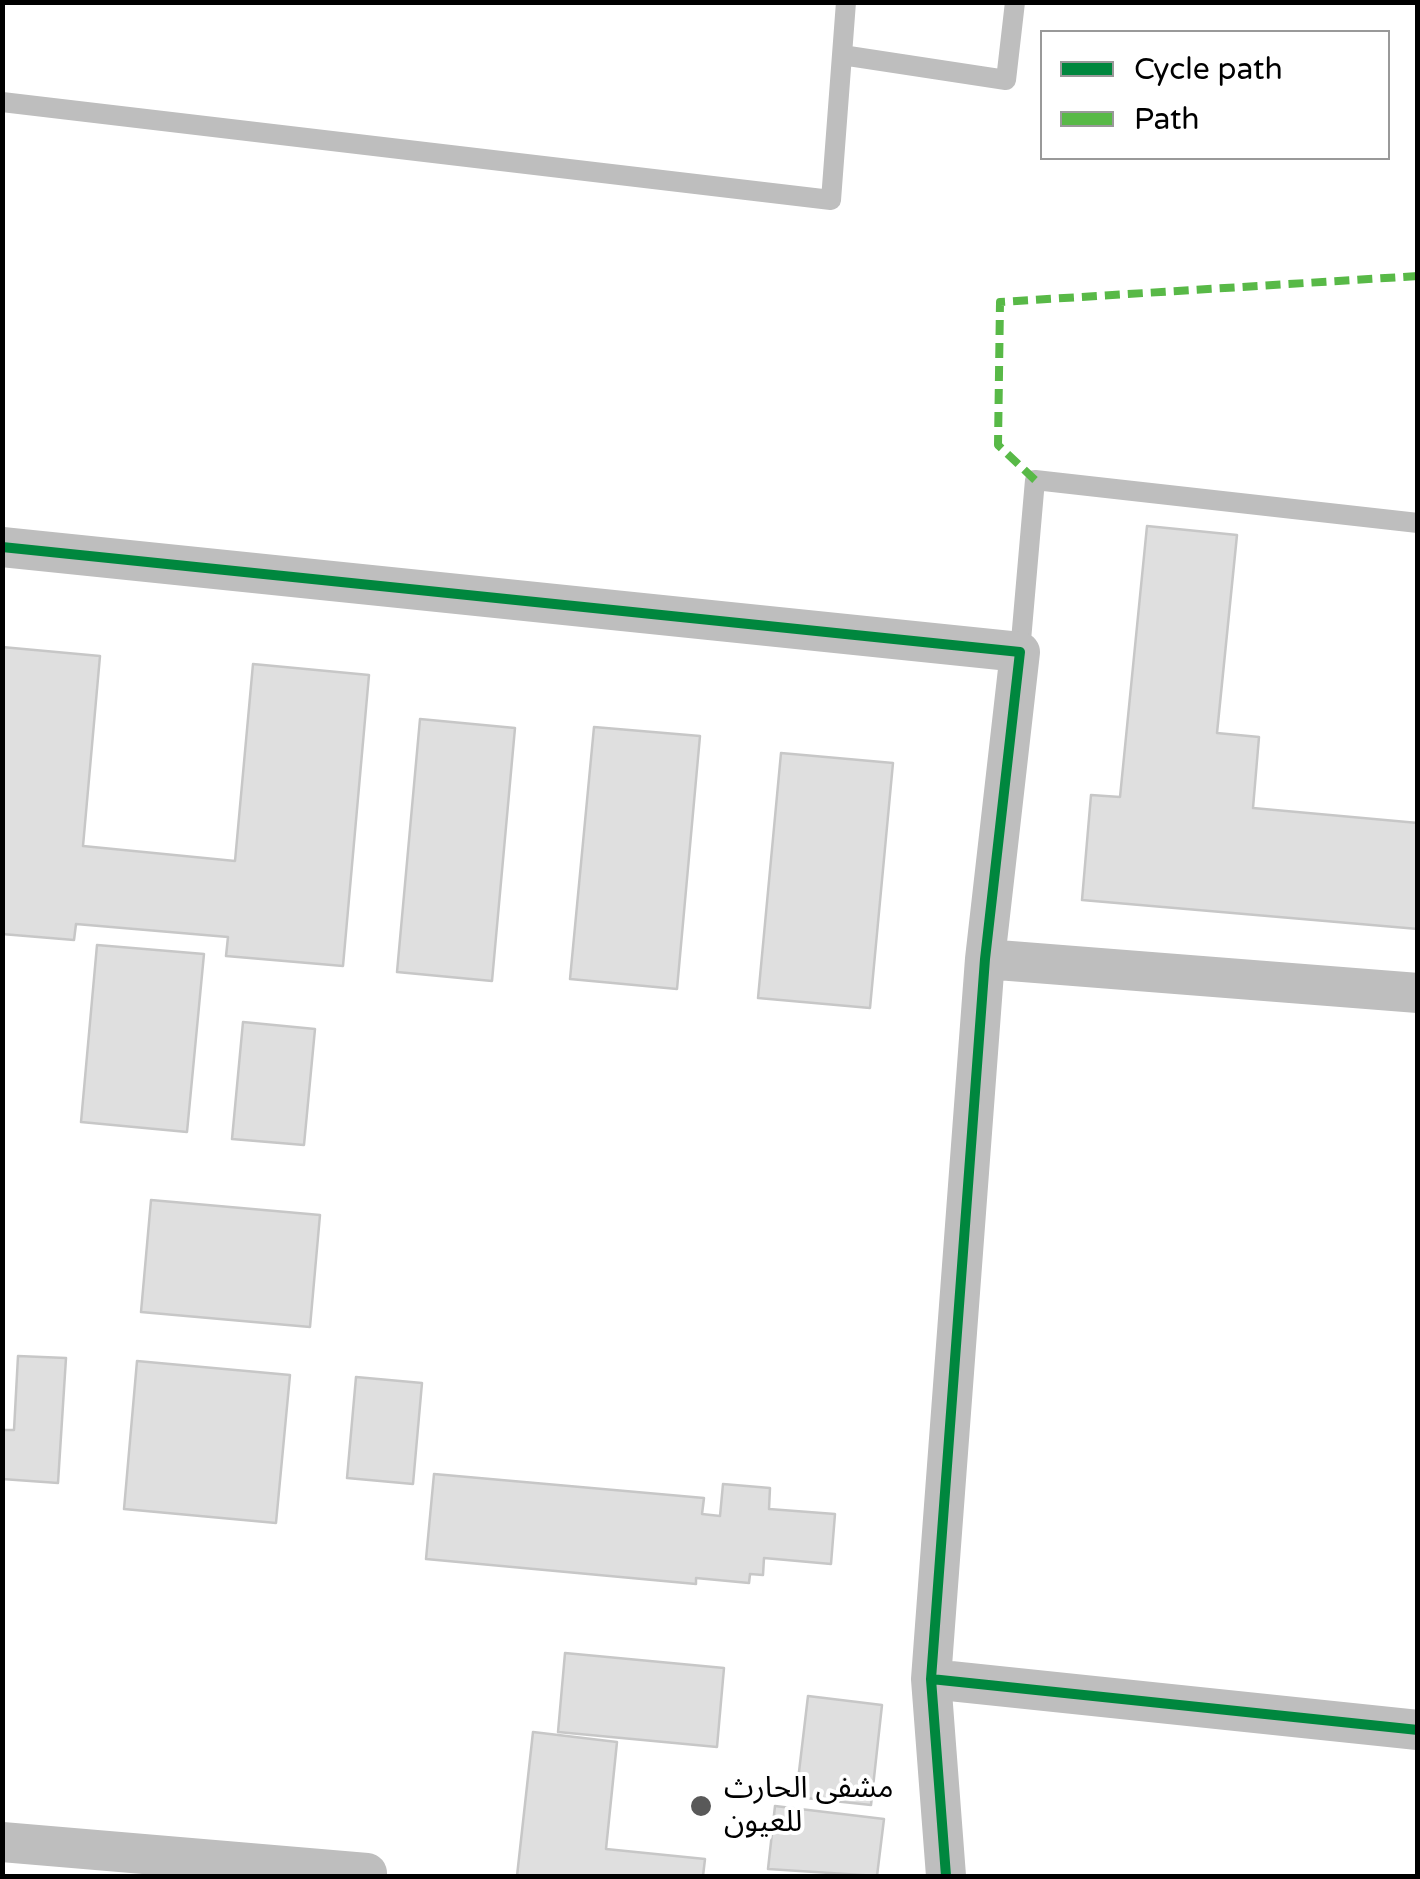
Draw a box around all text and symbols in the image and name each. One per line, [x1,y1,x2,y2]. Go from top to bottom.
legend [1040,30,1390,160]
text: Cycle path [1134,51,1283,88]
text: Path [1134,101,1200,138]
place label: مشفى الحارث للعيون [724,1771,894,1842]
marker: مشفى الحارث للعيون [688,1793,714,1819]

